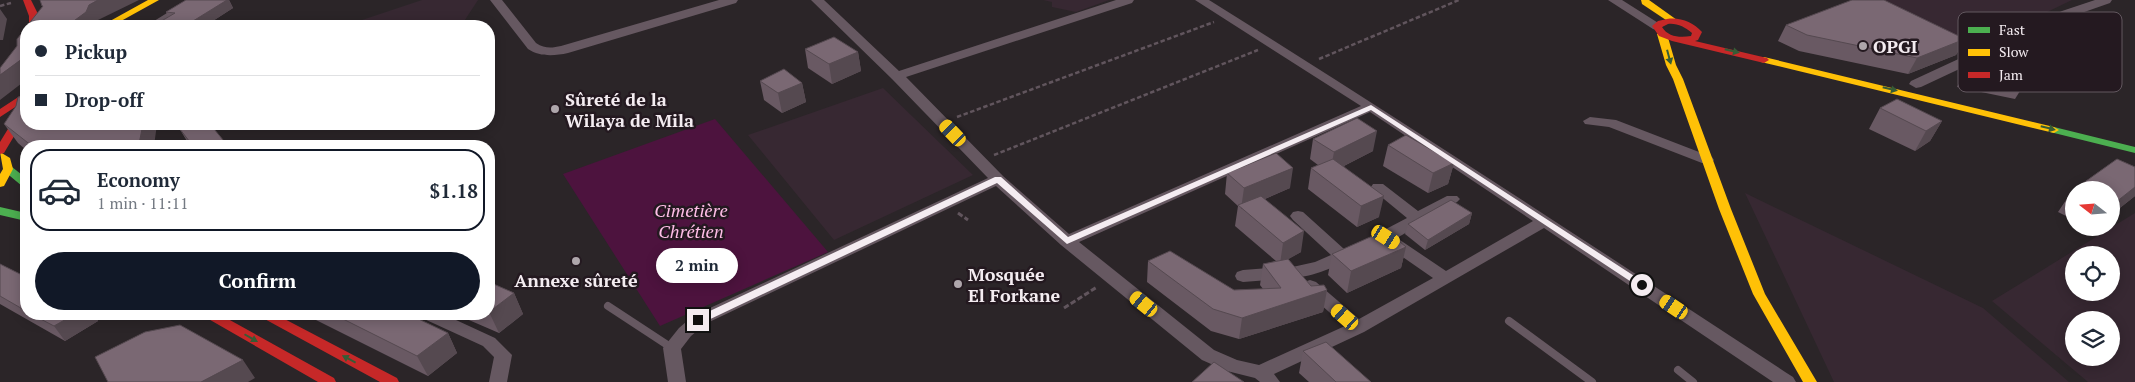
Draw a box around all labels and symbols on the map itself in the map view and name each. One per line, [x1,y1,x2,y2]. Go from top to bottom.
legend [1958,12,2122,92]
text: Fast [1999,20,2026,39]
place label: OPGI [1873,34,1918,58]
marker: OPGI [1857,40,1869,52]
text: Slow [1999,42,2029,61]
one-way arrow [1725,47,1740,55]
one-way arrow [1665,49,1673,64]
text: Jam [1999,65,2023,84]
one-way arrow [1883,85,1898,93]
place label: Sûreté de la Wilaya de Mila [565,87,694,132]
marker: Sûreté de la Wilaya de Mila [549,103,561,115]
car [937,117,968,149]
one-way arrow [2040,124,2055,132]
north arrow [2065,181,2120,236]
park label: Cimetière Chrétien [654,198,728,243]
car [1369,223,1402,251]
callout: 2 min [657,248,739,282]
marker: Annexe sûreté [570,255,582,267]
place label: Mosquée El Forkane [968,262,1061,307]
place label: Annexe sûreté [514,268,638,292]
route start [1631,274,1653,296]
marker: Mosquée El Forkane [952,278,964,290]
car [1127,289,1160,319]
car [1657,292,1690,322]
car [1328,301,1361,333]
route end [687,309,709,331]
one-way arrow [244,334,259,342]
one-way arrow [342,355,356,363]

